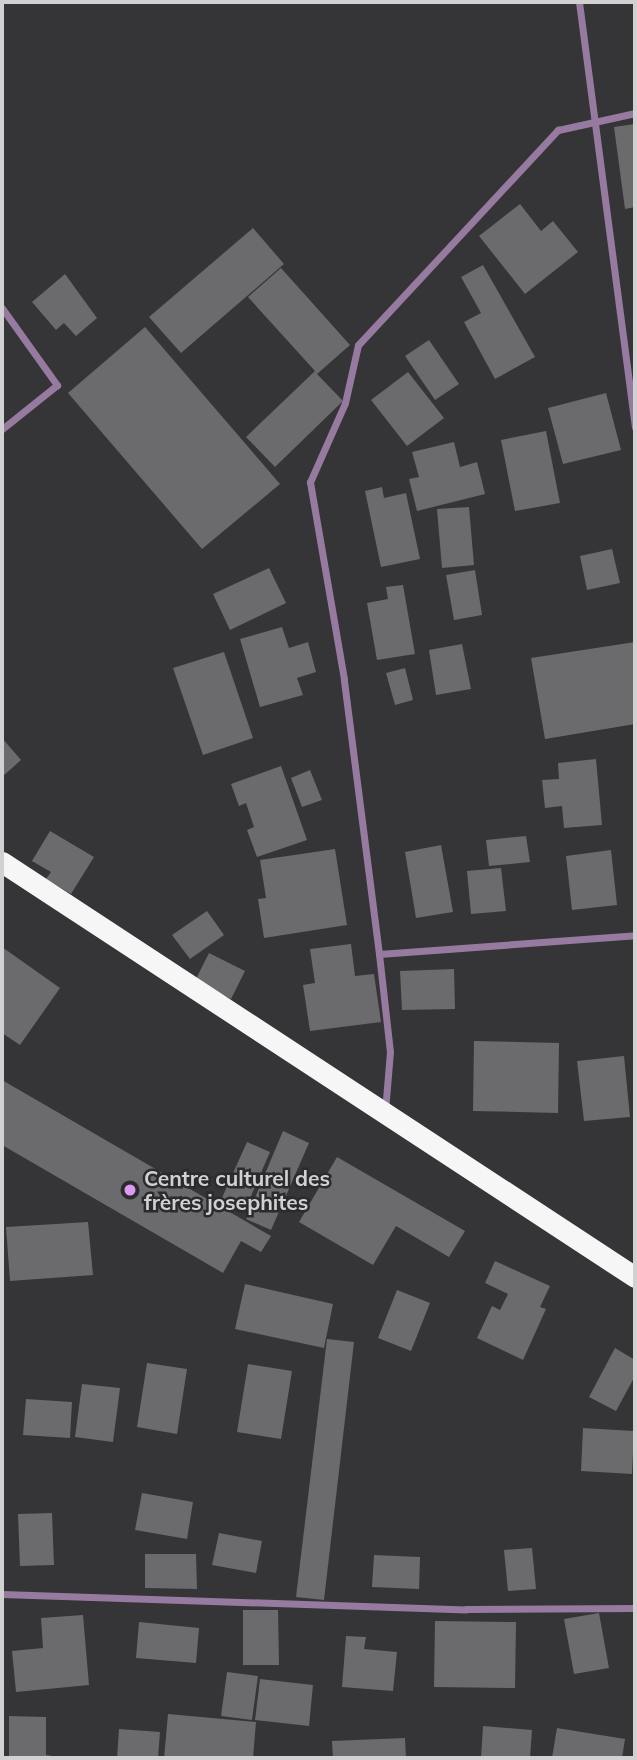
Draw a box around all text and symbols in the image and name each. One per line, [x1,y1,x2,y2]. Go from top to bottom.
place label: Centre culturel des frères josephites [144,1165,330,1215]
marker: Centre culturel des frères josephites [122,1182,138,1198]

